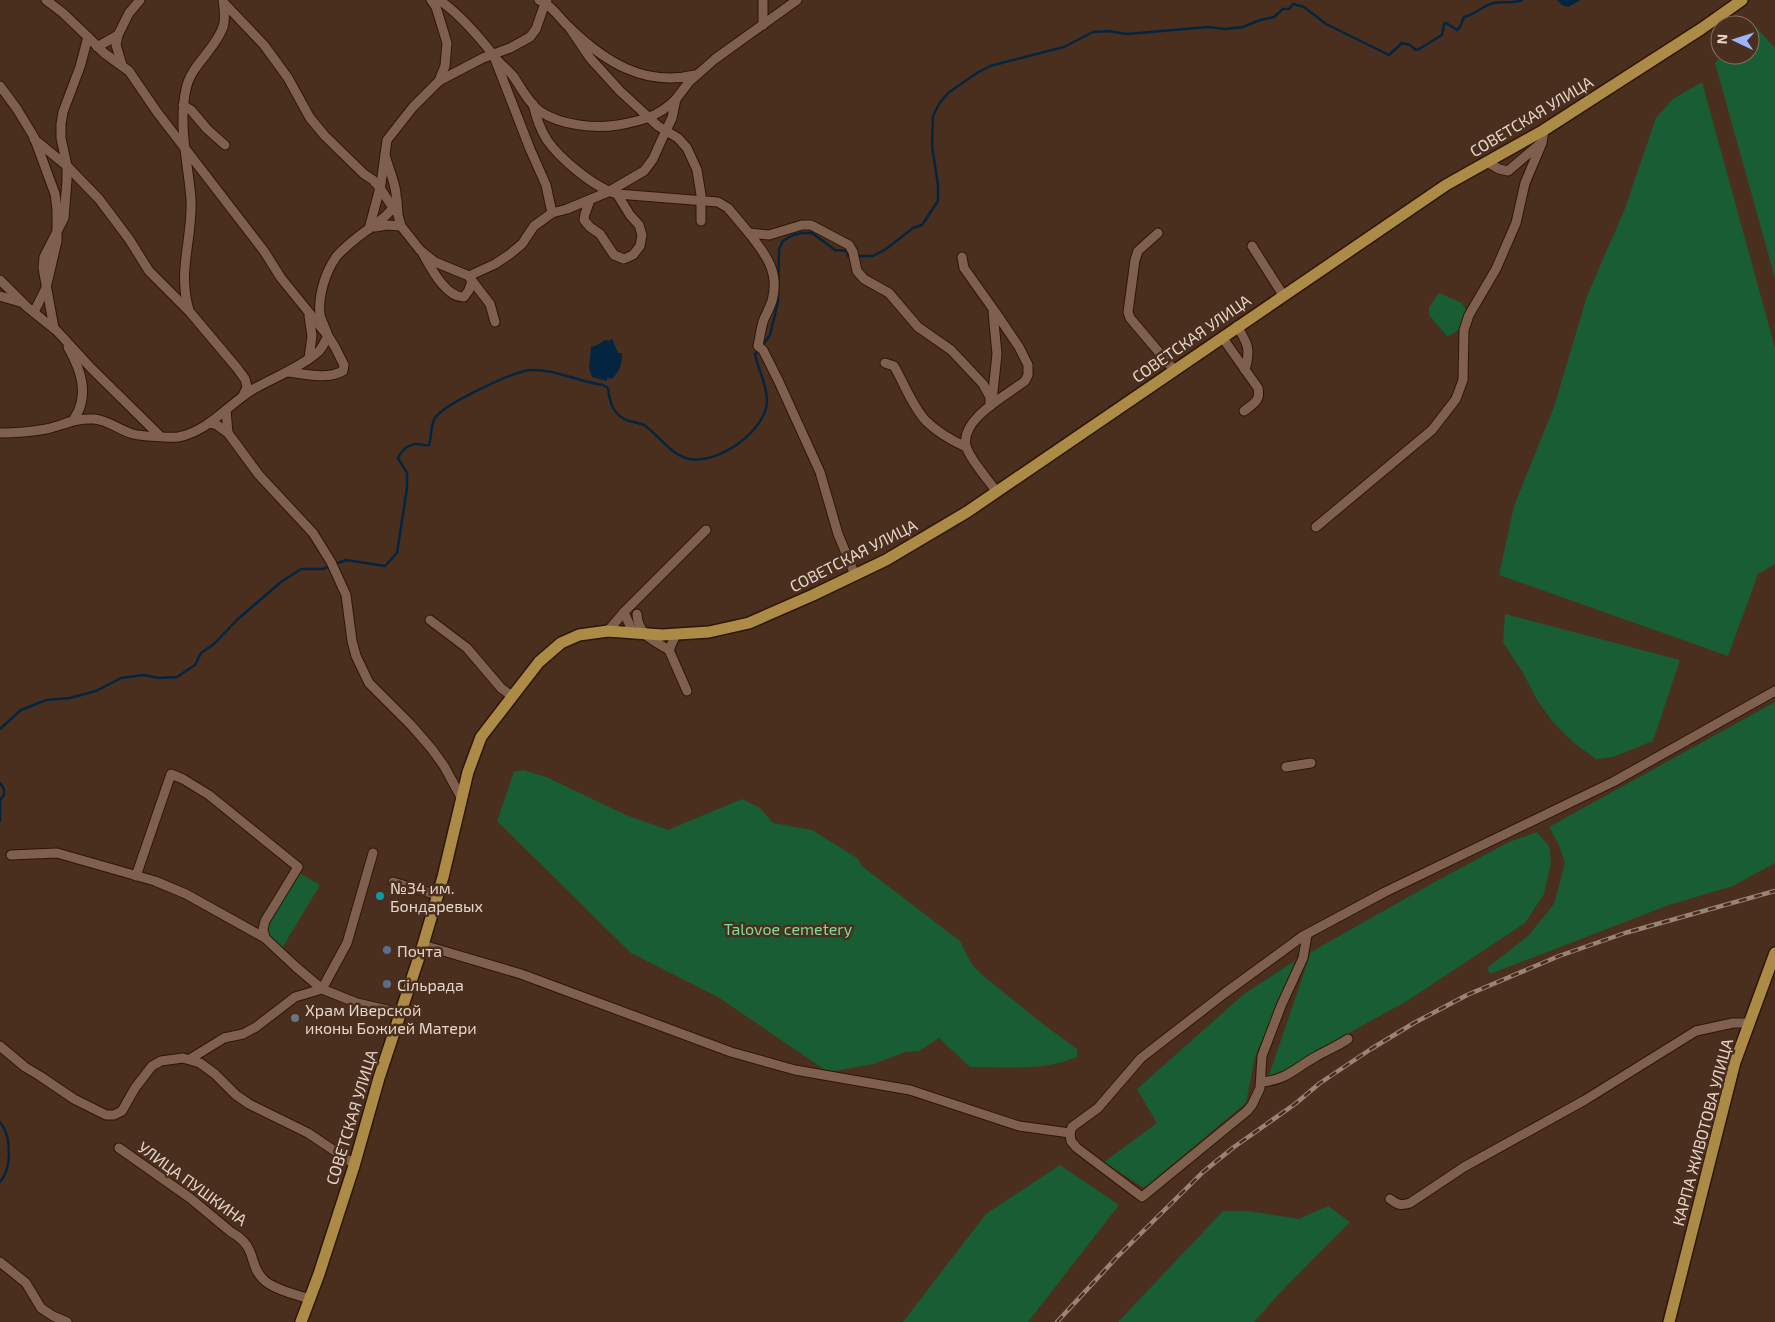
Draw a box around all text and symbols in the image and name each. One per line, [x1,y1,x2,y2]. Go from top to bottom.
north arrow [1710,15,1760,65]
text: N [1713,33,1730,45]
street label: СОВЕТСКАЯ УЛИЦА [1466,72,1596,160]
street label: СОВЕТСКАЯ УЛИЦА [1128,290,1254,386]
street label: СОВЕТСКАЯ УЛИЦА [786,515,920,595]
place label: №34 им. Бондаревых [390,878,484,915]
marker: №34 им. Бондаревых [374,890,386,902]
park label: Talovoe cemetery [724,919,853,938]
place label: Почта [397,941,442,960]
marker: Почта [381,944,393,956]
place label: Сільрада [397,975,464,994]
marker: Сільрада [381,978,393,990]
place label: Храм Иверской иконы Божией Матери [305,1000,477,1037]
marker: Храм Иверской иконы Божией Матери [289,1012,301,1024]
street label: КАРПА ЖИВОТОВА УЛИЦА [1668,1036,1736,1228]
street label: СОВЕТСКАЯ УЛИЦА [321,1047,381,1187]
street label: УЛИЦА ПУШКИНА [135,1137,251,1229]

